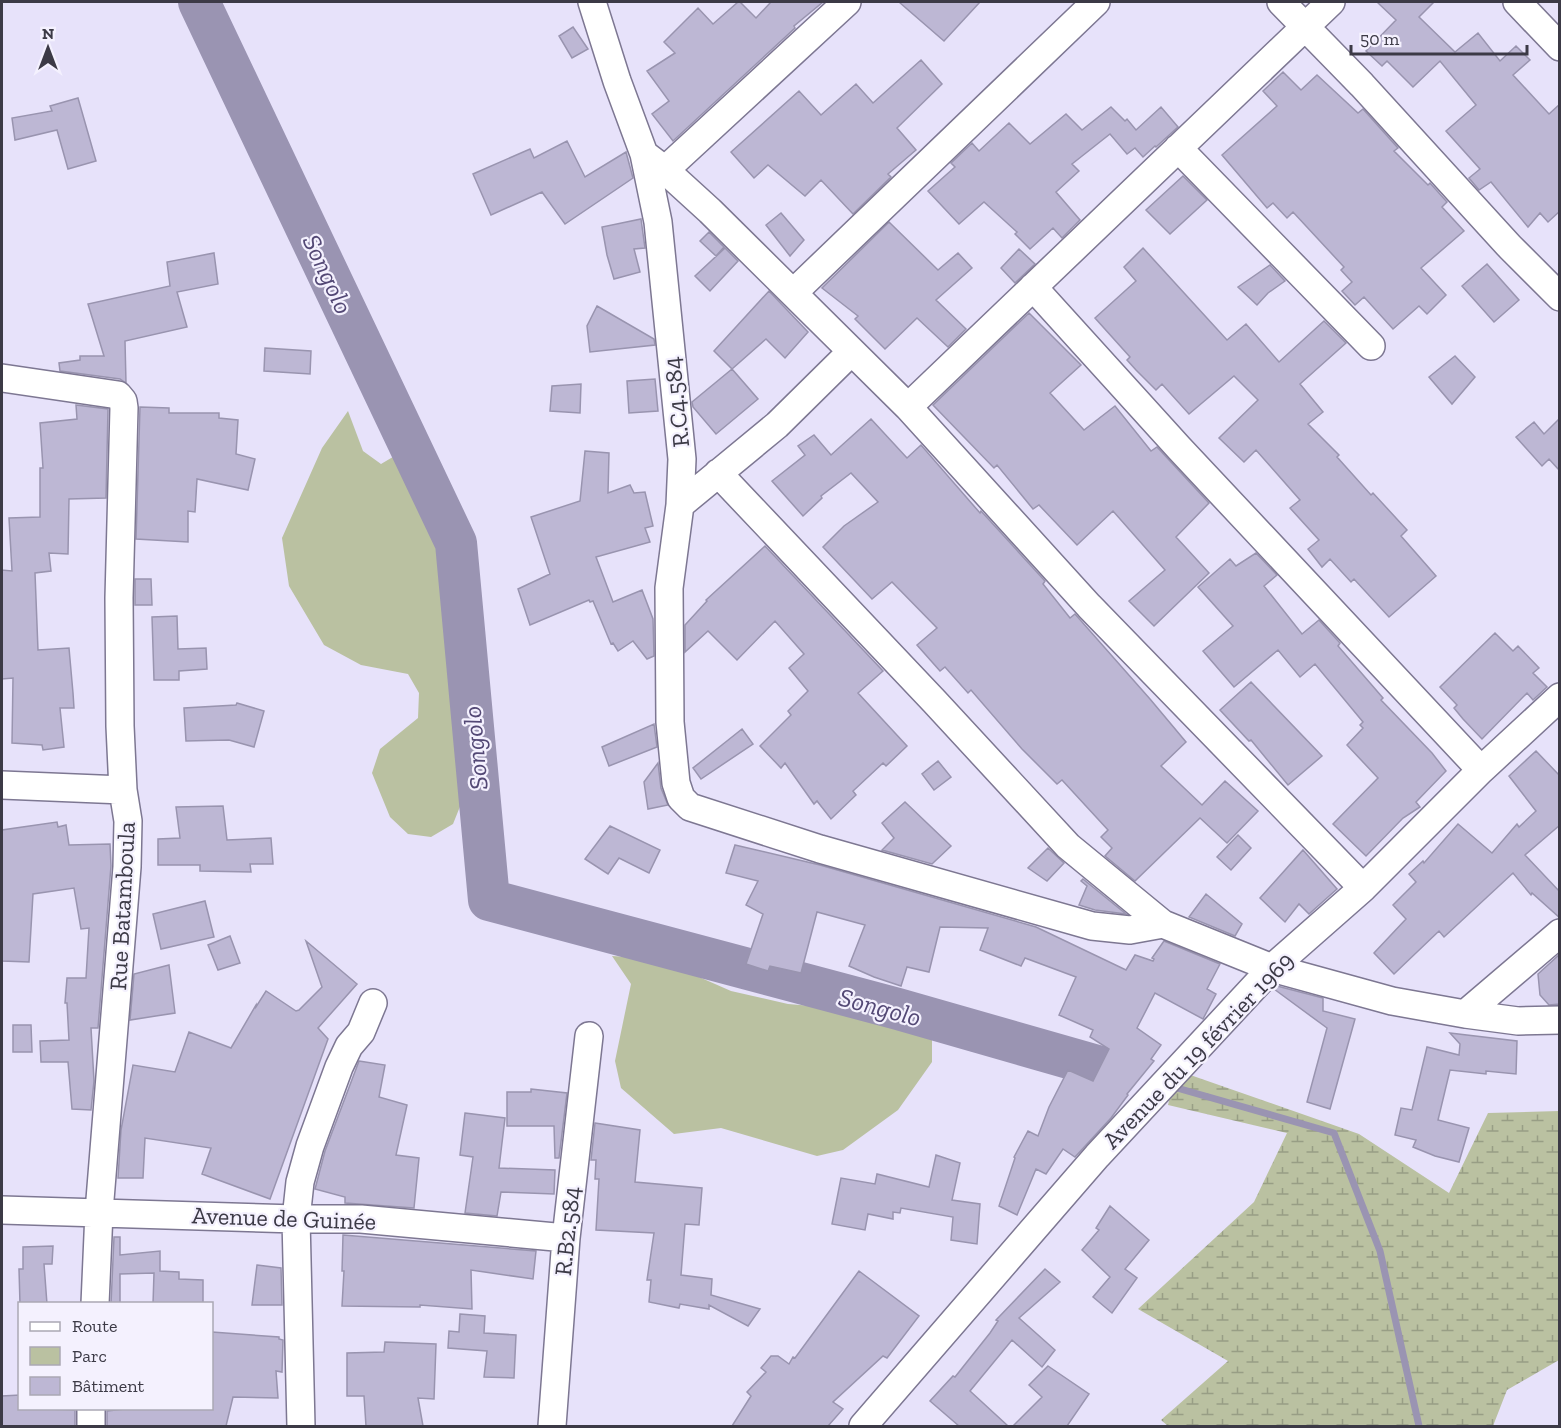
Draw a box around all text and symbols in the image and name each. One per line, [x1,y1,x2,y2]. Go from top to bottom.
north arrow [18,18,78,78]
scale bar [1351,18,1526,56]
text: N [42,24,54,43]
text: 50 m [1360,28,1400,50]
water label: Songolo [296,229,360,319]
street label: R.C4.584 [657,355,695,449]
water label: Songolo [455,705,495,791]
street label: Rue Batamboula [103,821,141,991]
street label: Avenue du 19 février 1969 [1096,946,1300,1154]
water label: Songolo [835,981,925,1033]
street label: R.B2.584 [548,1185,586,1277]
street label: Avenue de Guinée [191,1200,377,1236]
legend [18,1302,213,1410]
text: Route [72,1315,117,1337]
text: Parc [72,1345,107,1367]
text: Bâtiment [72,1375,145,1397]

